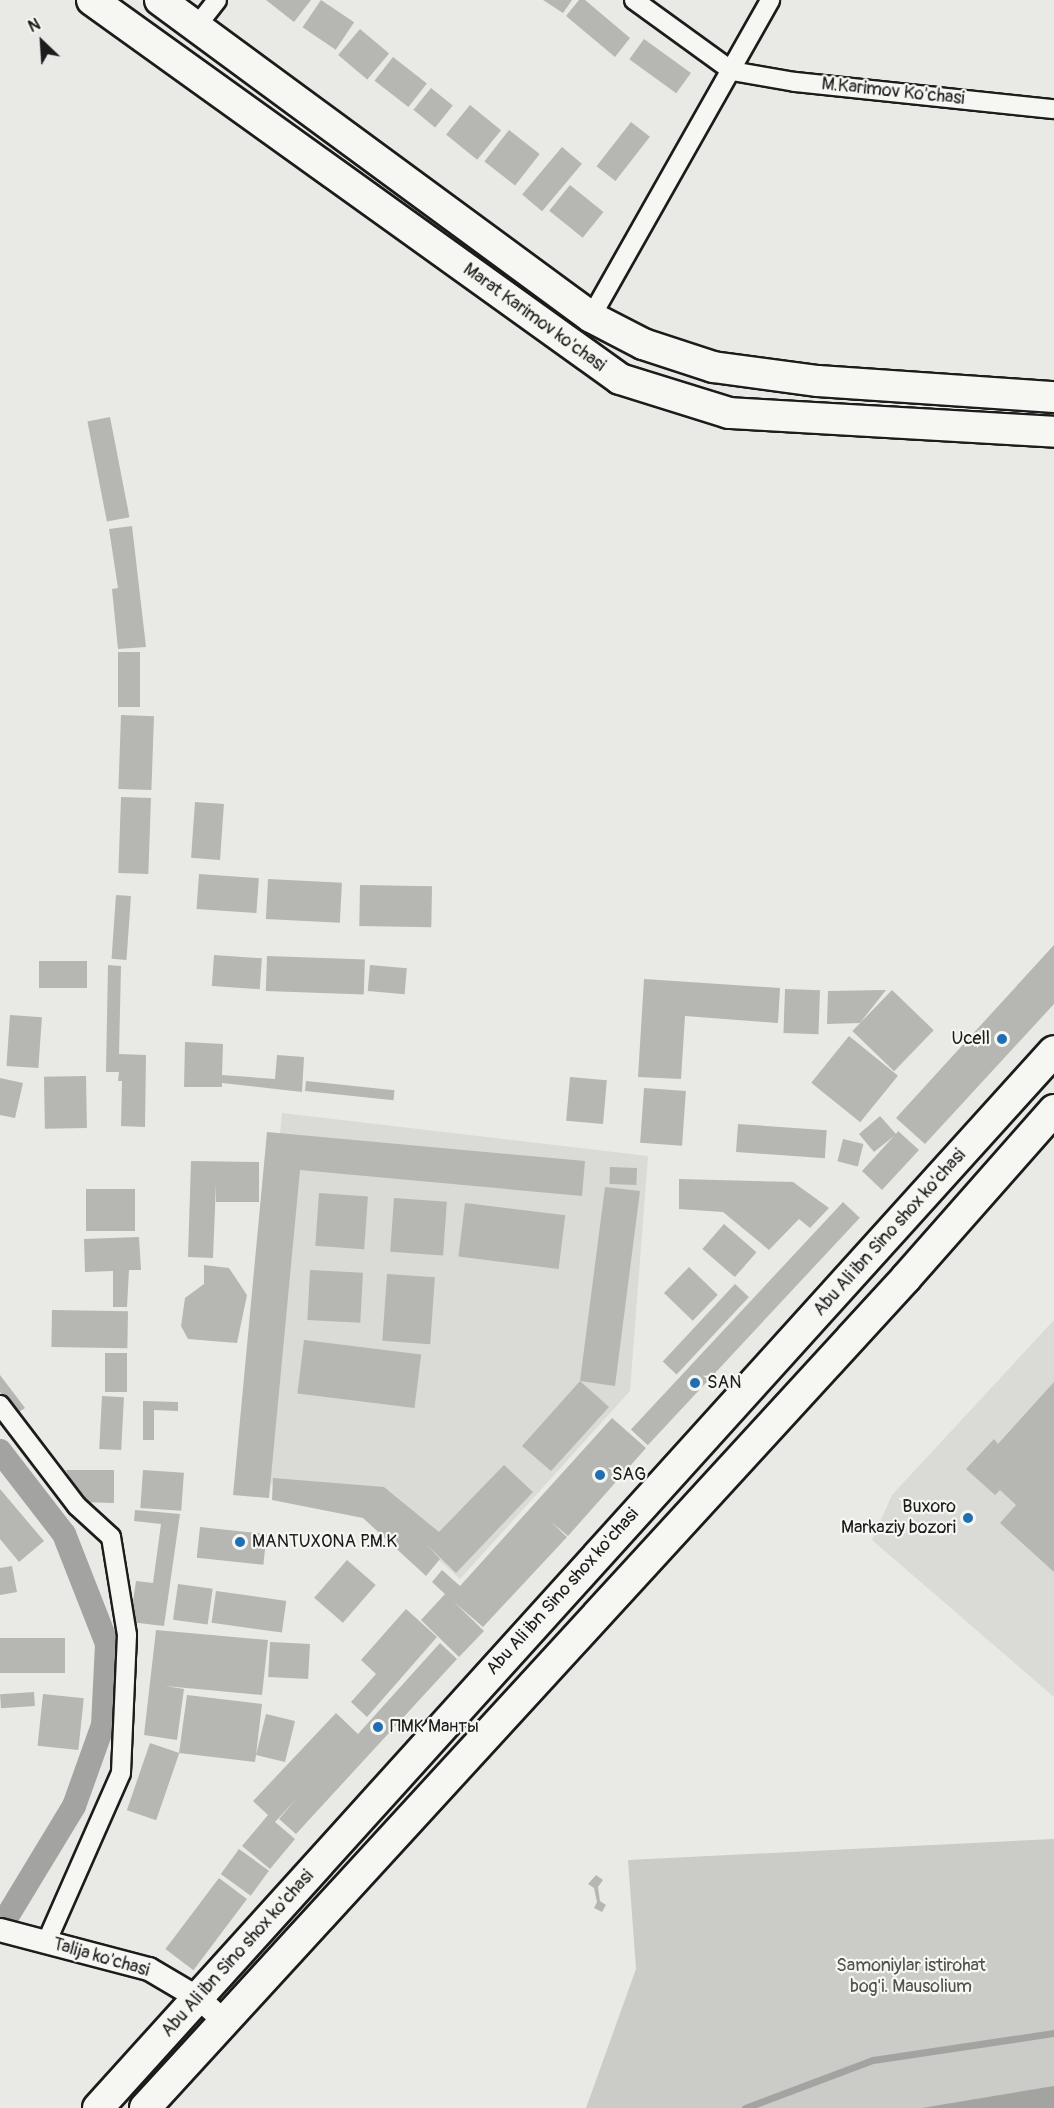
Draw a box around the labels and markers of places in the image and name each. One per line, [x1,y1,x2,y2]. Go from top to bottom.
place label: Ucell [951,1028,990,1050]
marker: Ucell [995,1032,1009,1046]
place label: SAN [707,1372,741,1394]
marker: SAN [688,1376,702,1390]
place label: SAG [612,1464,646,1486]
marker: SAG [593,1468,607,1482]
place label: Buxoro Markaziy bozori [841,1497,956,1540]
marker: Buxoro Markaziy bozori [961,1511,975,1525]
place label: MANTUXONA P.M.K [252,1531,397,1553]
marker: MANTUXONA P.M.K [233,1535,247,1549]
place label: ПМК Манты [390,1716,479,1738]
marker: ПМК Манты [371,1720,385,1734]

